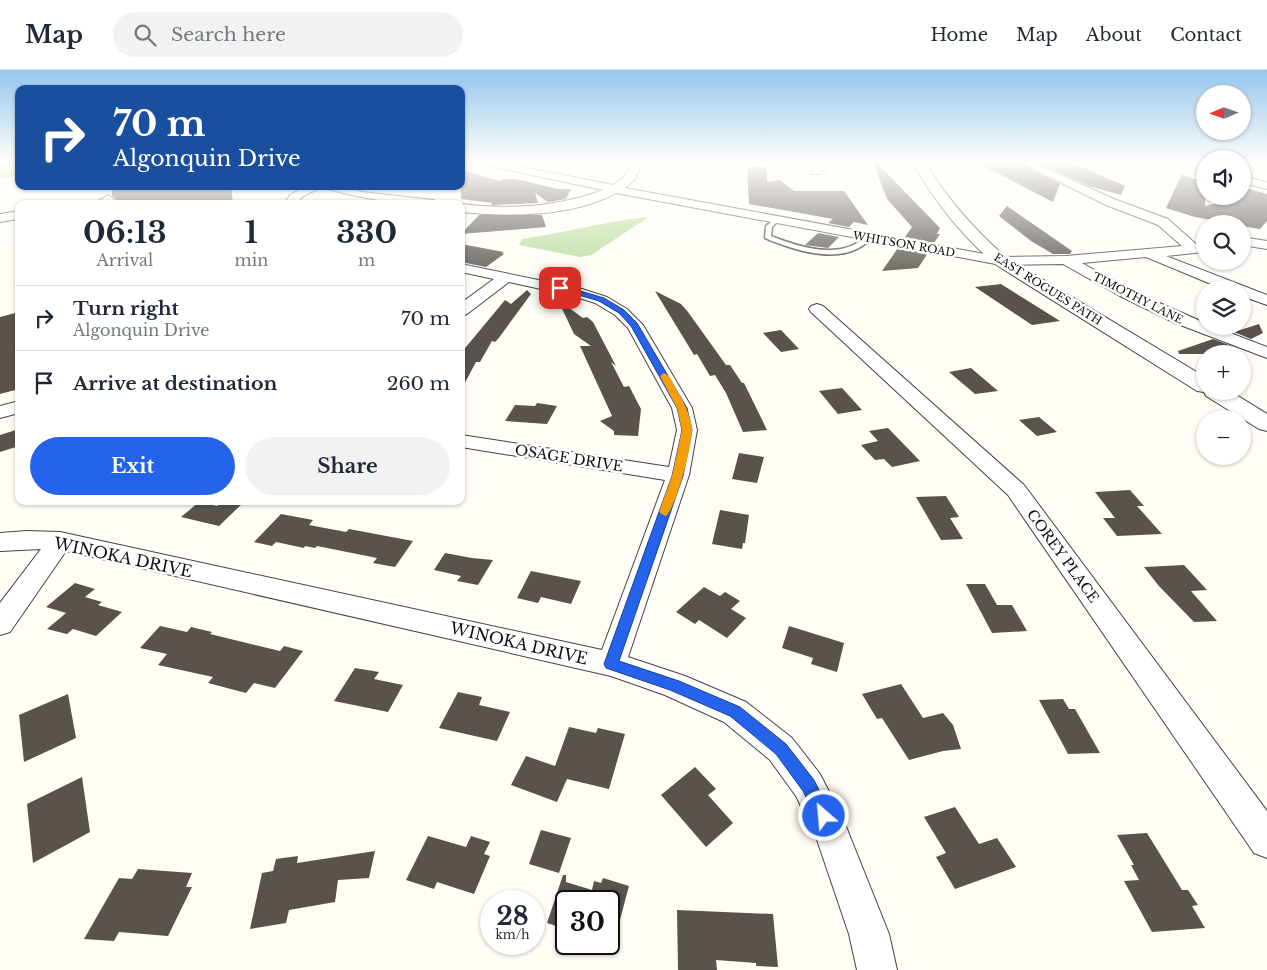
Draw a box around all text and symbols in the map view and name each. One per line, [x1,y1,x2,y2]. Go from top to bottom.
search box [113,12,463,57]
text: Map [25,20,83,49]
icon: search [131,21,159,49]
text: Search here [171,23,286,46]
text: Home [930,24,988,46]
text: Map [1016,24,1058,46]
text: About [1086,24,1142,46]
text: Contact [1170,24,1242,46]
north arrow [1196,85,1251,140]
map controls [1196,85,1251,465]
text: 70 m [113,102,206,145]
icon: right [30,105,95,170]
text: Algonquin Drive [113,145,301,172]
button: sound [1196,150,1251,205]
text: 06:13 [83,214,167,251]
text: 1 [245,214,258,251]
text: 330 [336,214,397,251]
button: search [1196,215,1251,270]
street label: WHITSON ROAD [851,228,957,260]
text: Arrival [96,250,153,270]
text: min [235,250,268,270]
text: m [358,250,375,270]
street label: EAST ROGUES PATH [991,250,1105,328]
pin [539,267,581,309]
street label: TIMOTHY LANE [1090,269,1186,327]
icon: arrive [546,274,574,302]
button: layers [1196,280,1251,335]
text: Turn right [73,297,179,320]
icon: right [30,304,58,332]
text: 70 m [401,307,450,330]
text: Algonquin Drive [73,320,210,340]
button: + [1196,345,1251,400]
icon: arrive [30,369,58,397]
text: Arrive at destination [73,372,277,395]
text: 260 m [387,372,450,395]
button: − [1196,410,1251,465]
button: Exit [30,437,235,495]
button: Share [245,437,450,495]
street label: OSAGE DRIVE [514,441,624,475]
street label: COREY PLACE [1023,506,1103,606]
street label: WINOKA DRIVE [51,532,194,581]
street label: WINOKA DRIVE [447,617,590,669]
position arrow [797,789,849,841]
speed limit sign: 30 [555,890,620,955]
text: 28 [496,901,529,932]
text: km/h [495,927,530,942]

